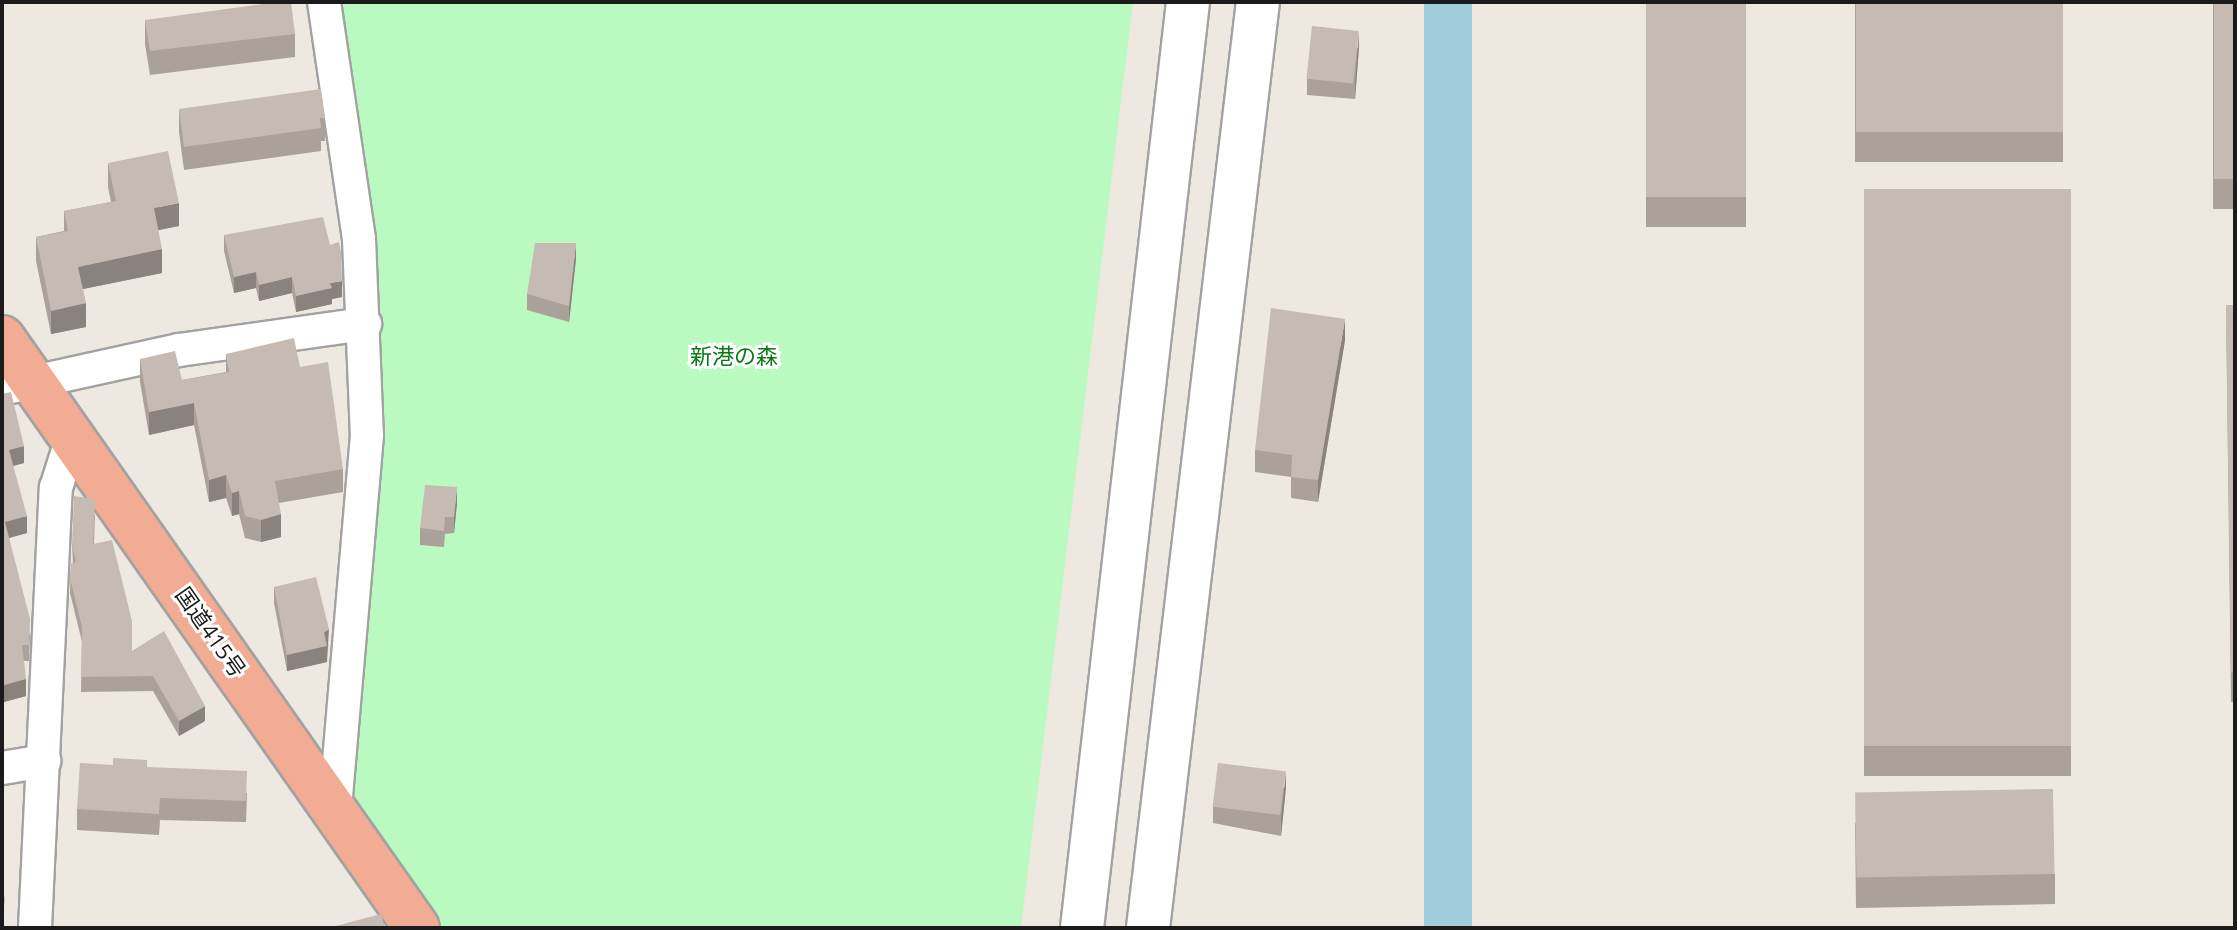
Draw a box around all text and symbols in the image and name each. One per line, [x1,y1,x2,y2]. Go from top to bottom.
park label: 新港の森 [690,343,778,369]
street label: 国道415号 [170,582,252,682]

